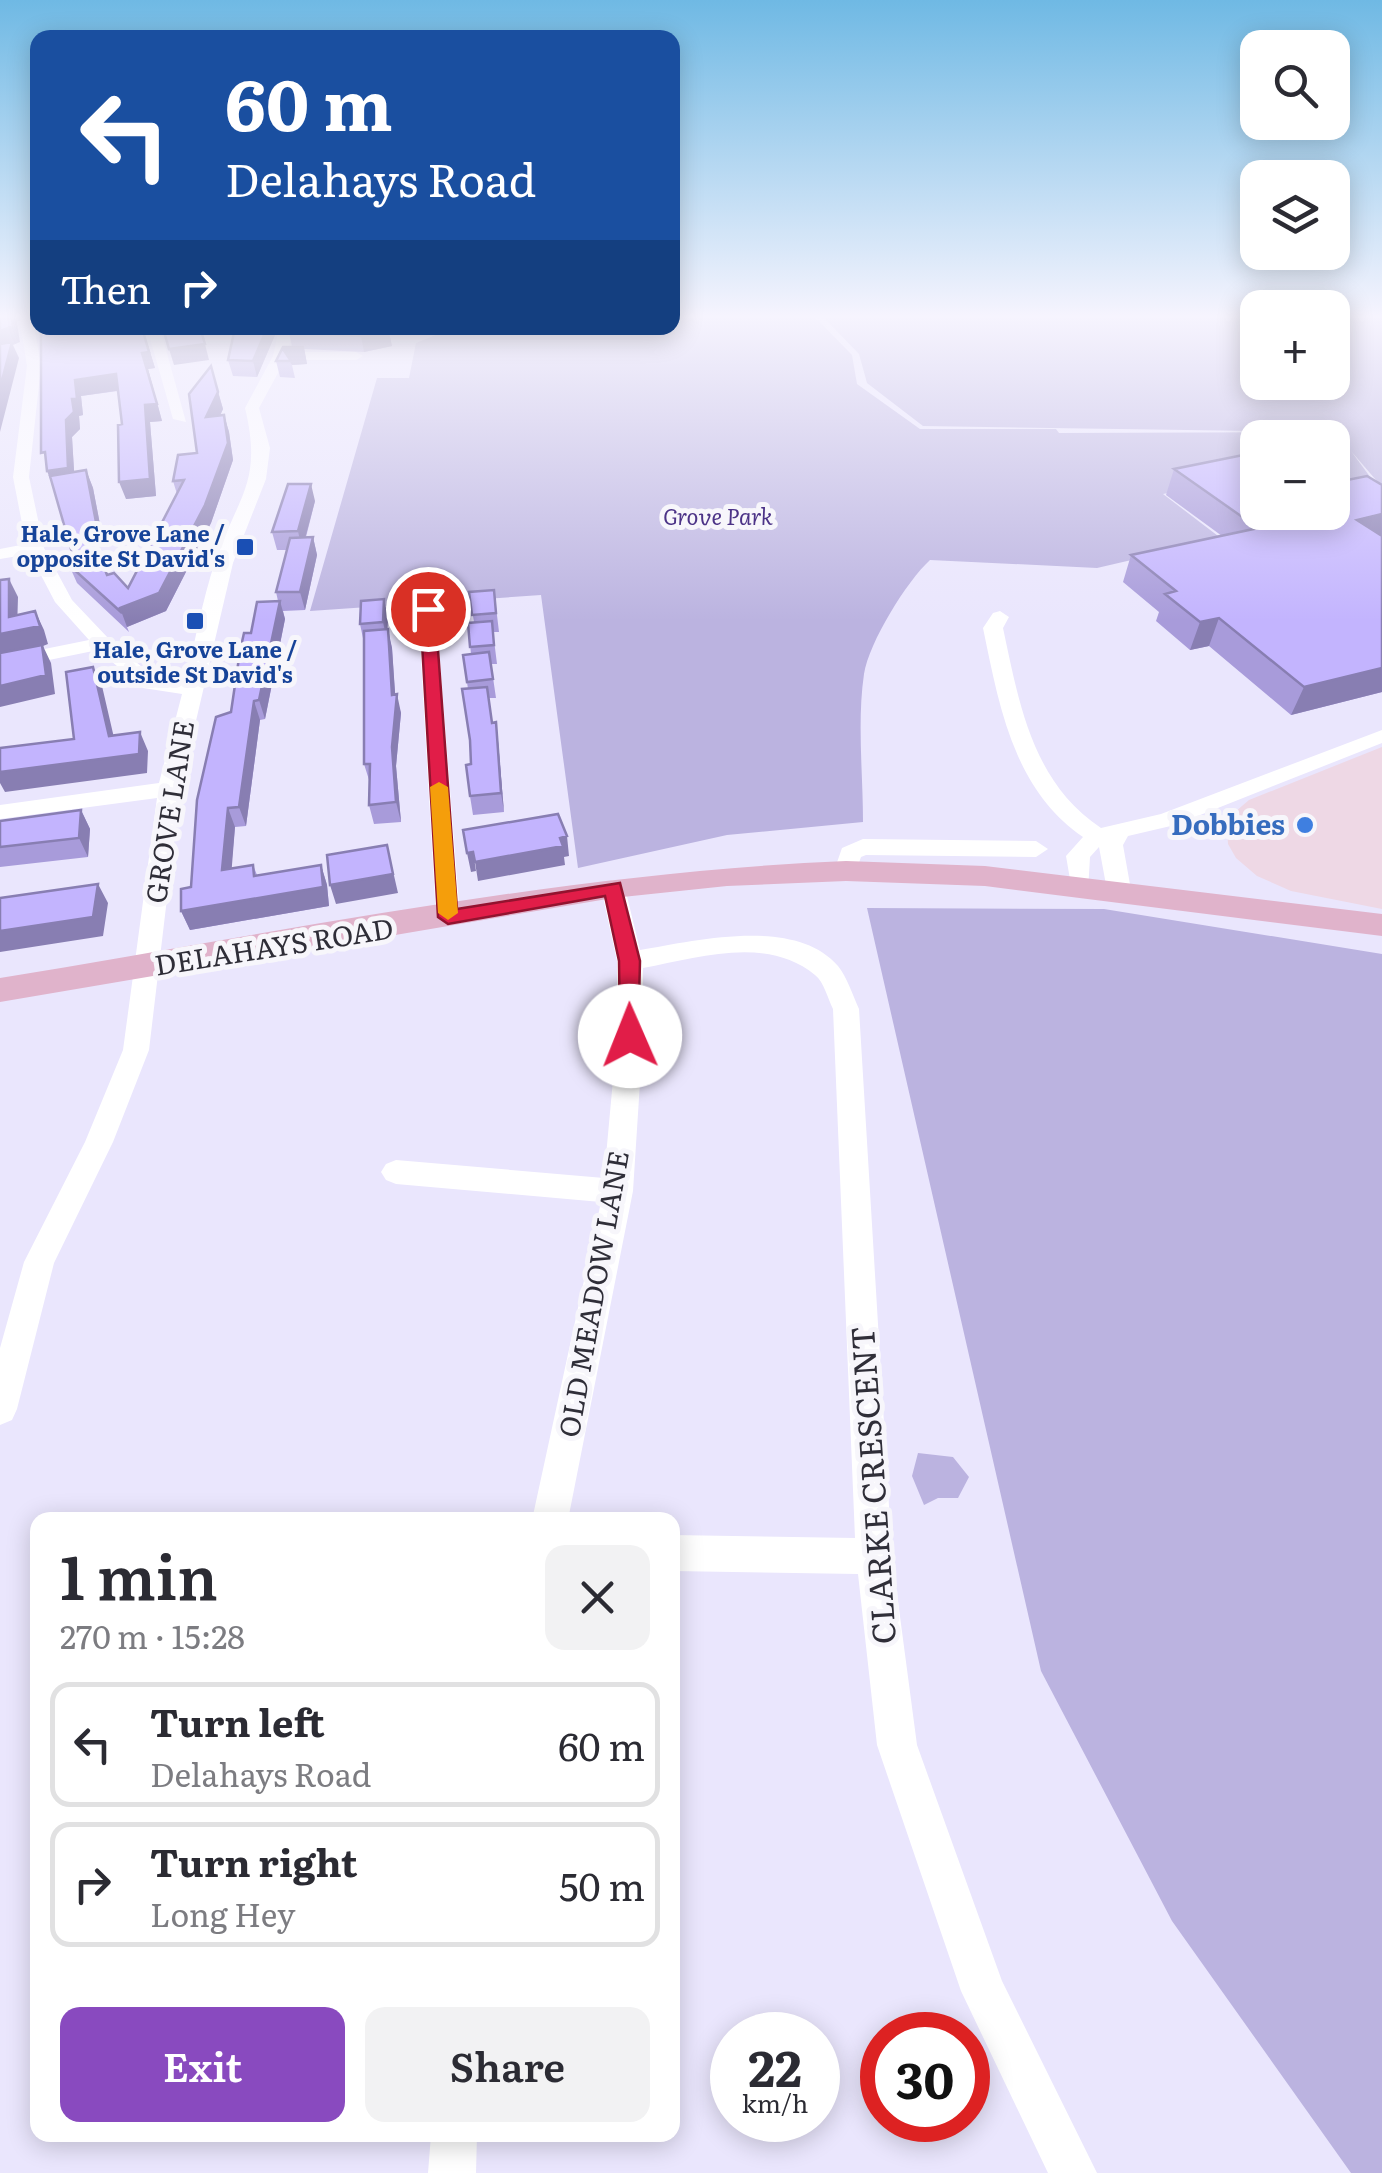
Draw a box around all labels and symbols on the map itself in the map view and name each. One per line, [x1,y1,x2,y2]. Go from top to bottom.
park label: Grove Park [663,499,773,532]
place label: Hale, Grove Lane / opposite St David's [16,516,225,574]
marker: Hale, Grove Lane / opposite St David's [234,536,256,558]
pin [386,567,471,652]
marker: Hale, Grove Lane / outside St David's [184,610,206,632]
place label: Hale, Grove Lane / outside St David's [93,632,297,690]
street label: GROVE LANE [133,717,203,906]
place label: Dobbies [1171,802,1285,844]
marker: Dobbies [1294,814,1316,836]
street label: DELAHAYS ROAD [151,905,396,985]
position arrow [578,984,682,1088]
street label: OLD MEADOW LANE [546,1147,638,1440]
street label: CLARKE CRESCENT [836,1325,906,1646]
speed limit sign: 30 [860,2012,990,2142]

